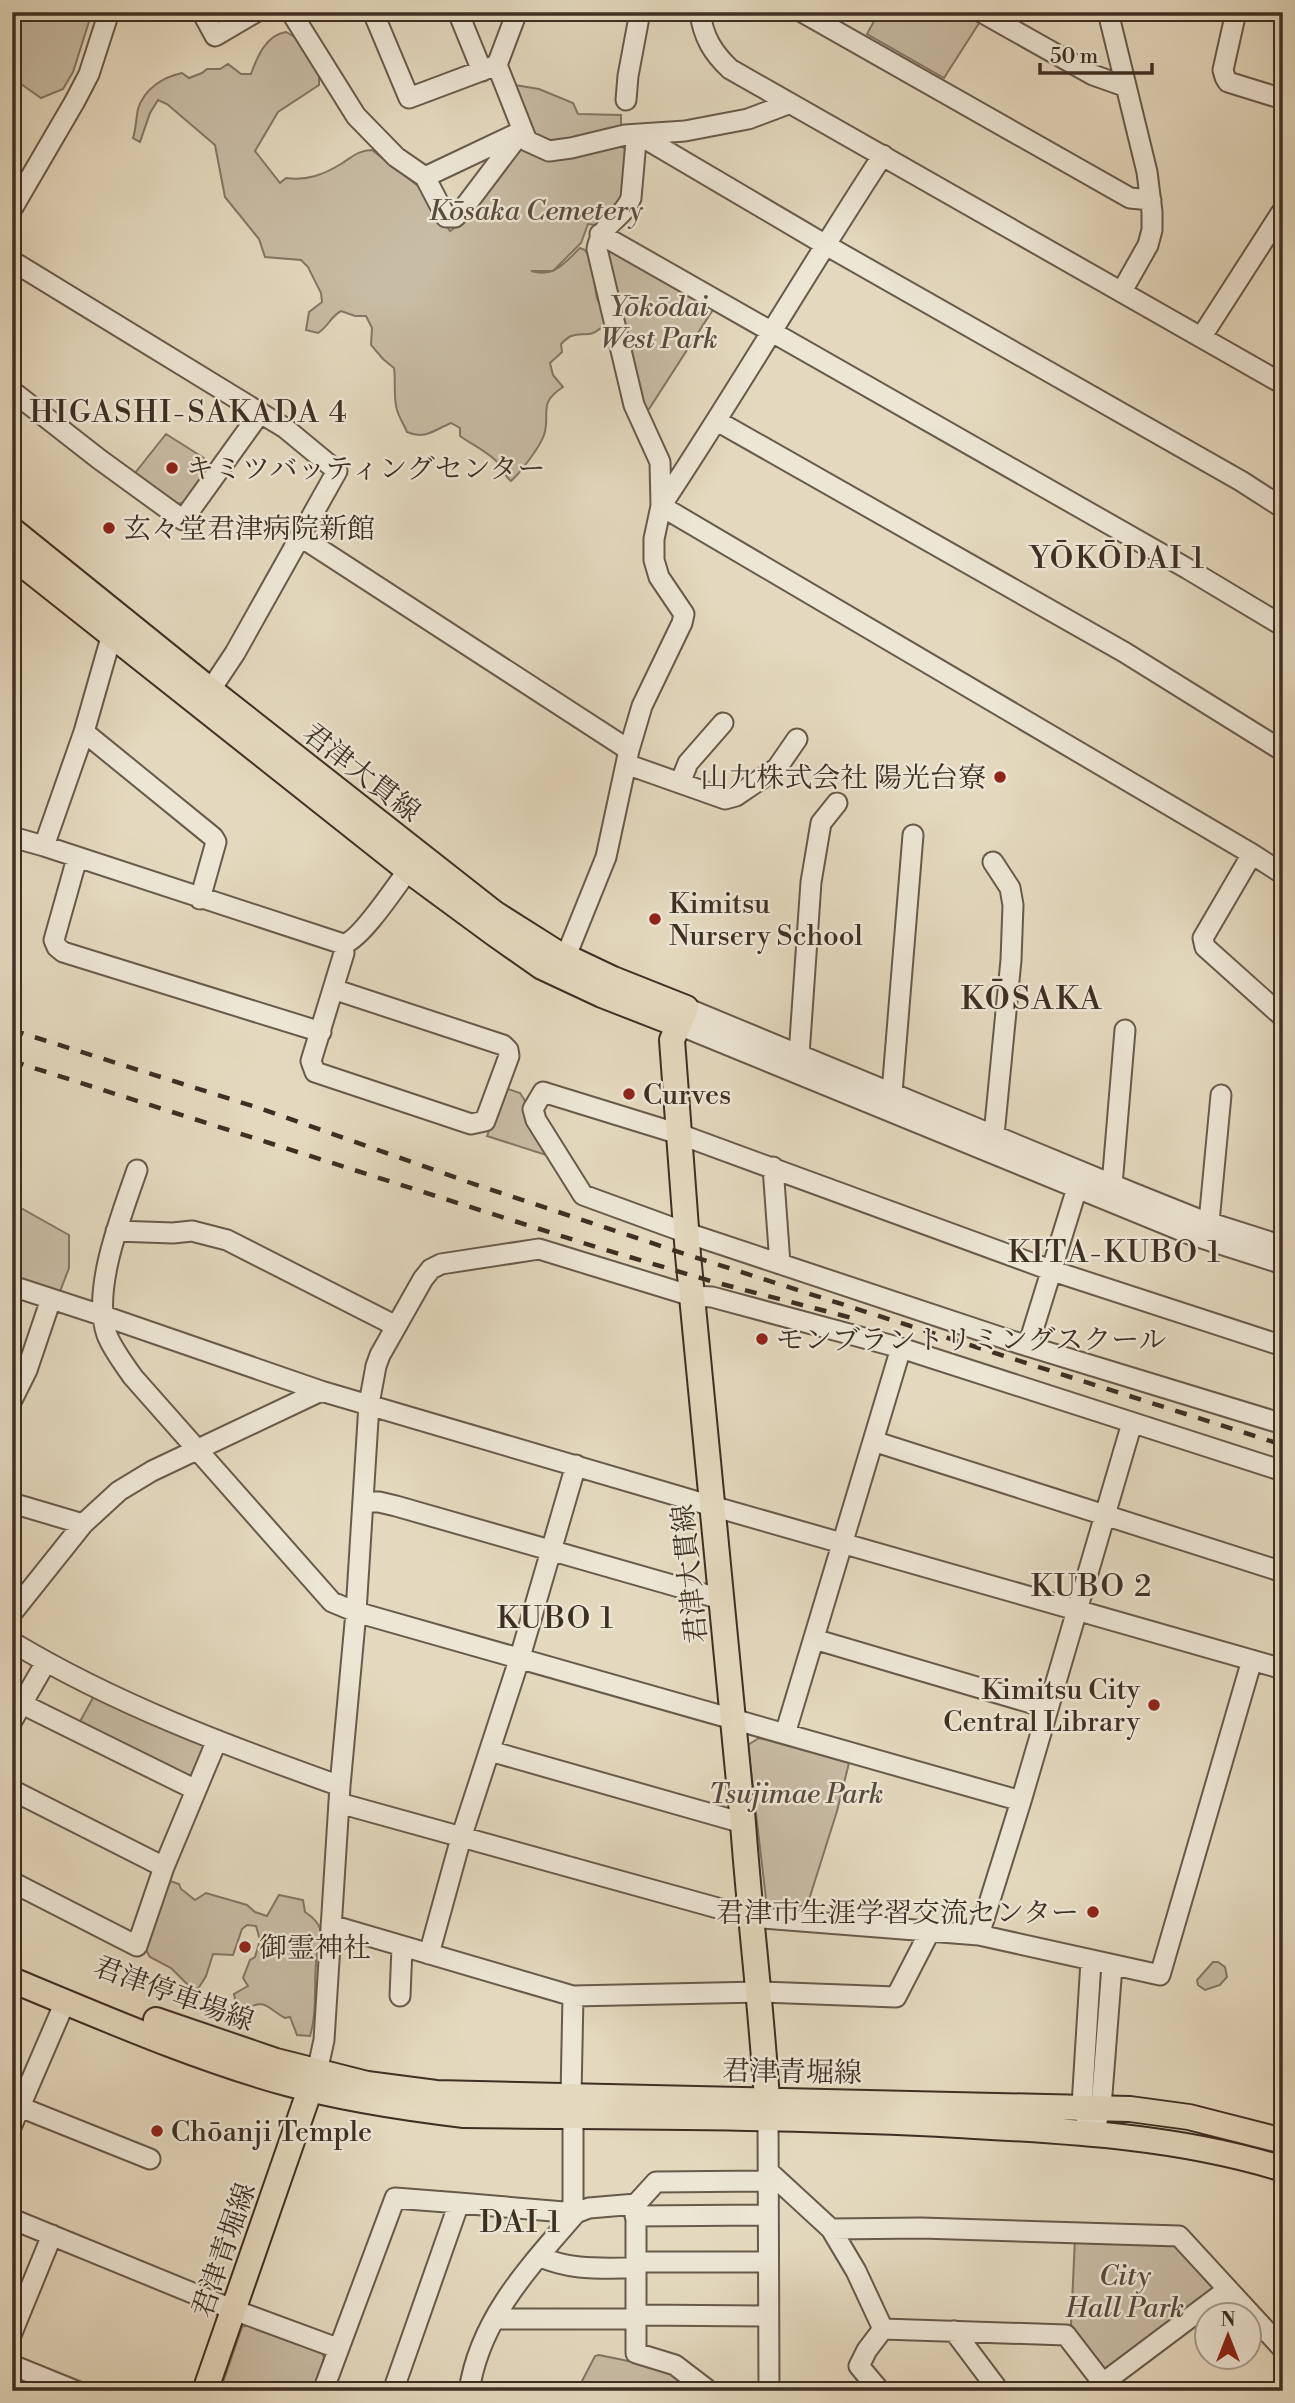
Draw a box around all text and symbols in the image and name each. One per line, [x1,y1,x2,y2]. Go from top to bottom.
scale bar [1040,32,1152,76]
text: 50 m [1050,44,1098,70]
park label: Kōsaka Cemetery [429,194,644,229]
park label: Yōkōdai West Park [600,290,718,357]
district label: HIGASHI-SAKADA 4 [29,394,349,432]
place label: キミツバッティングセンター [186,452,546,487]
marker: キミツバッティングセンター [164,460,180,476]
place label: 玄々堂君津病院新館 [123,512,375,547]
marker: 玄々堂君津病院新館 [101,520,117,536]
district label: YŌKŌDAI 1 [1028,540,1206,578]
street label: 君津大貫線 [295,716,427,830]
place label: 山九株式会社 陽光台寮 [700,761,986,796]
marker: 山九株式会社 陽光台寮 [992,769,1008,785]
place label: Kimitsu Nursery School [669,887,863,954]
marker: Kimitsu Nursery School [647,911,663,927]
district label: KŌSAKA [960,978,1104,1019]
place label: Curves [643,1078,731,1113]
marker: Curves [621,1086,637,1102]
district label: KITA-KUBO 1 [1008,1234,1222,1272]
place label: モンブラントリミングスクール [776,1323,1167,1358]
marker: モンブラントリミングスクール [754,1331,770,1347]
street label: 君津大貫線 [666,1502,715,1645]
district label: KUBO 2 [1031,1568,1153,1606]
district label: KUBO 1 [497,1600,615,1638]
place label: Kimitsu City Central Library [943,1673,1140,1740]
marker: Kimitsu City Central Library [1146,1697,1162,1713]
park label: Tsujimae Park [709,1777,883,1812]
place label: 君津市生涯学習交流センター [716,1896,1079,1931]
marker: 君津市生涯学習交流センター [1085,1904,1101,1920]
place label: 御霊神社 [259,1931,371,1966]
marker: 御霊神社 [237,1939,253,1955]
street label: 君津停車場線 [89,1949,258,2040]
street label: 君津青堀線 [722,2054,862,2091]
place label: Chōanji Temple [171,2115,372,2150]
marker: Chōanji Temple [149,2123,165,2139]
street label: 君津青堀線 [185,2179,264,2322]
district label: DAI 1 [480,2204,562,2242]
park label: City Hall Park [1065,2259,1184,2326]
north arrow [1194,2302,1264,2372]
text: N [1220,2308,1236,2332]

